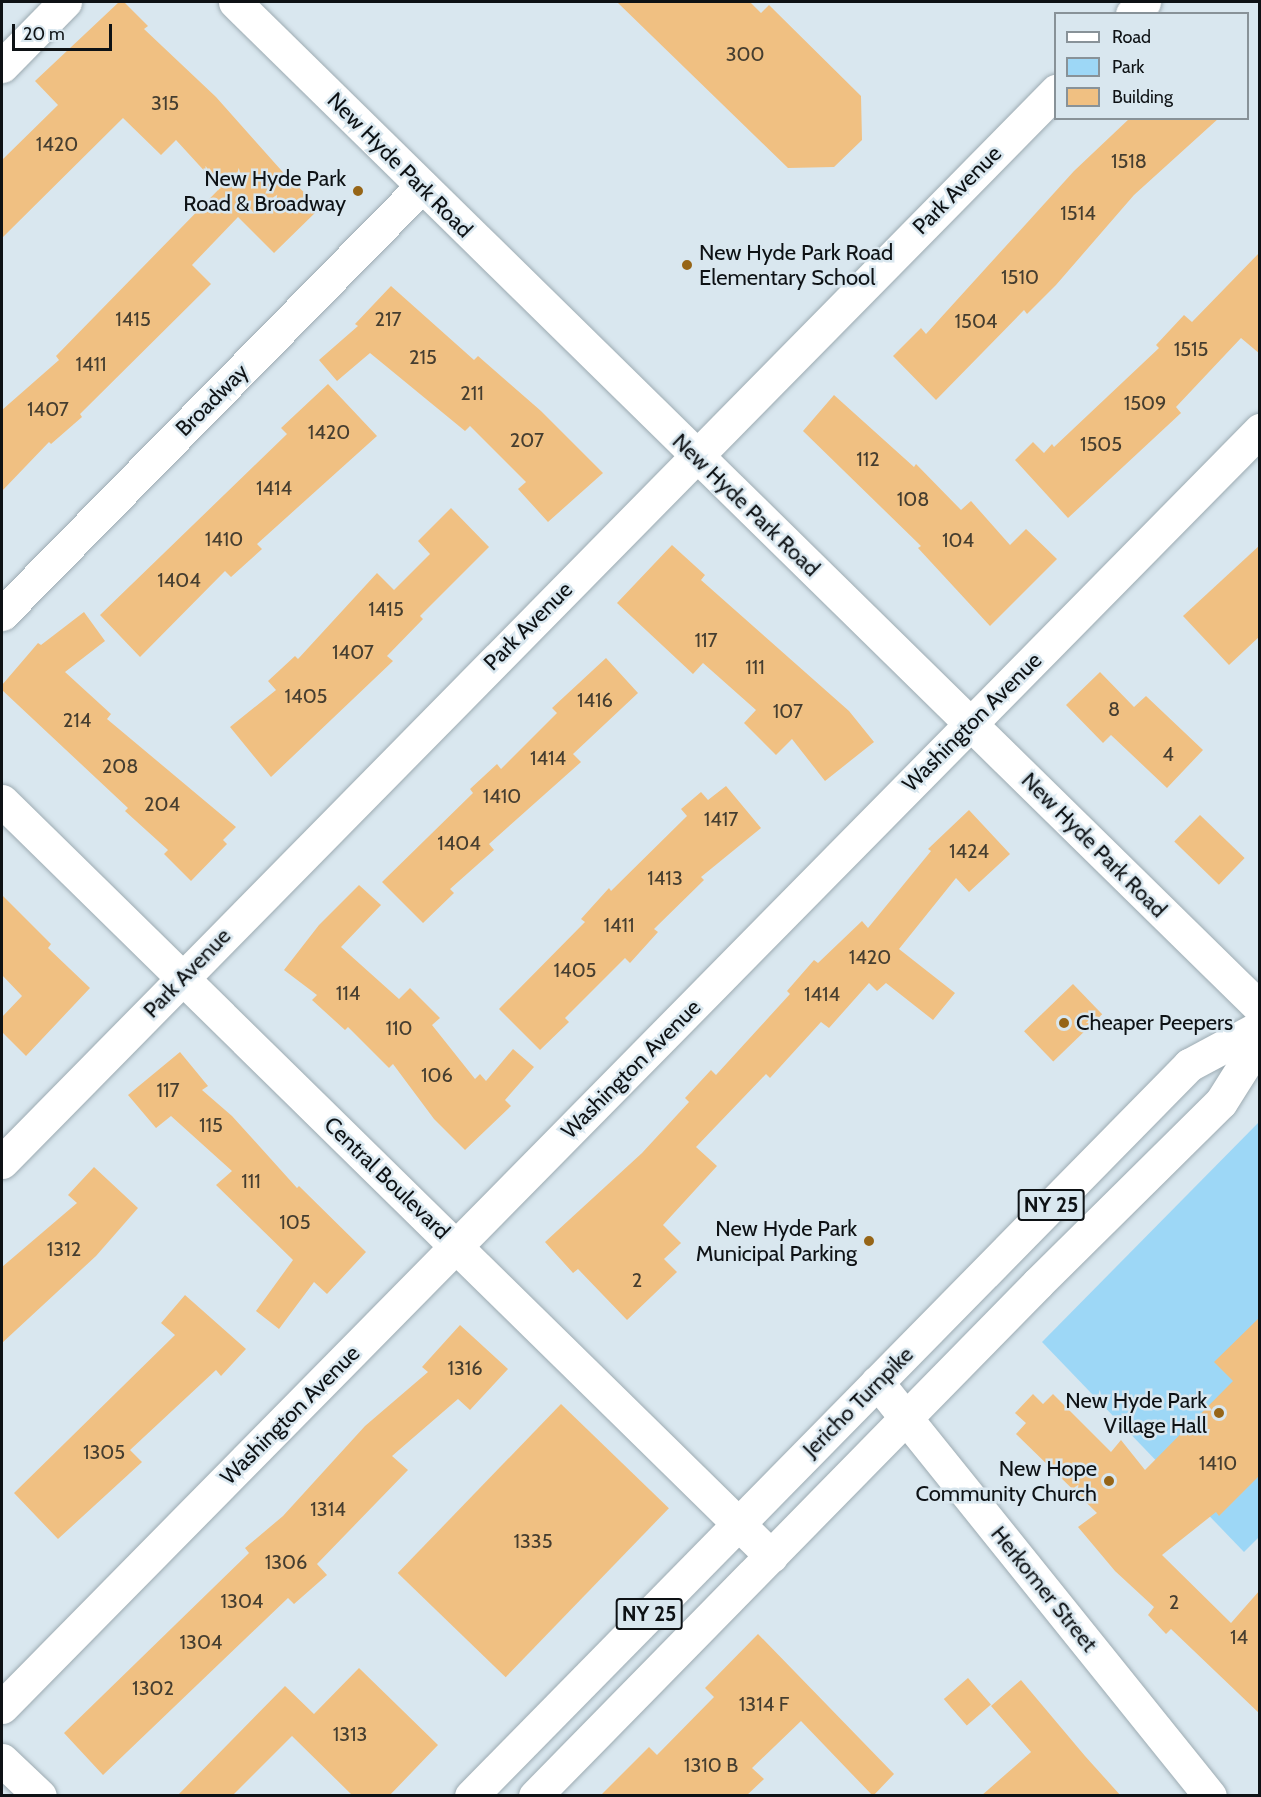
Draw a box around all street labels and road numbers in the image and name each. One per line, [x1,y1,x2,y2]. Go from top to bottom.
street label: New Hyde Park Road [322,87,478,243]
street label: Park Avenue [907,140,1007,240]
street label: Broadway [170,358,254,442]
street label: New Hyde Park Road [667,428,825,582]
street label: Park Avenue [478,576,578,676]
street label: Washington Avenue [897,647,1047,797]
street label: New Hyde Park Road [1016,767,1172,923]
street label: Park Avenue [138,923,236,1023]
street label: Washington Avenue [556,994,706,1144]
street label: Central Boulevard [319,1111,455,1245]
road number: NY 25 [1016,1187,1086,1223]
street label: Washington Avenue [215,1340,365,1490]
street label: Jericho Turnpike [797,1341,919,1463]
street label: Herkomer Street [985,1521,1103,1657]
road number: NY 25 [614,1596,684,1632]

